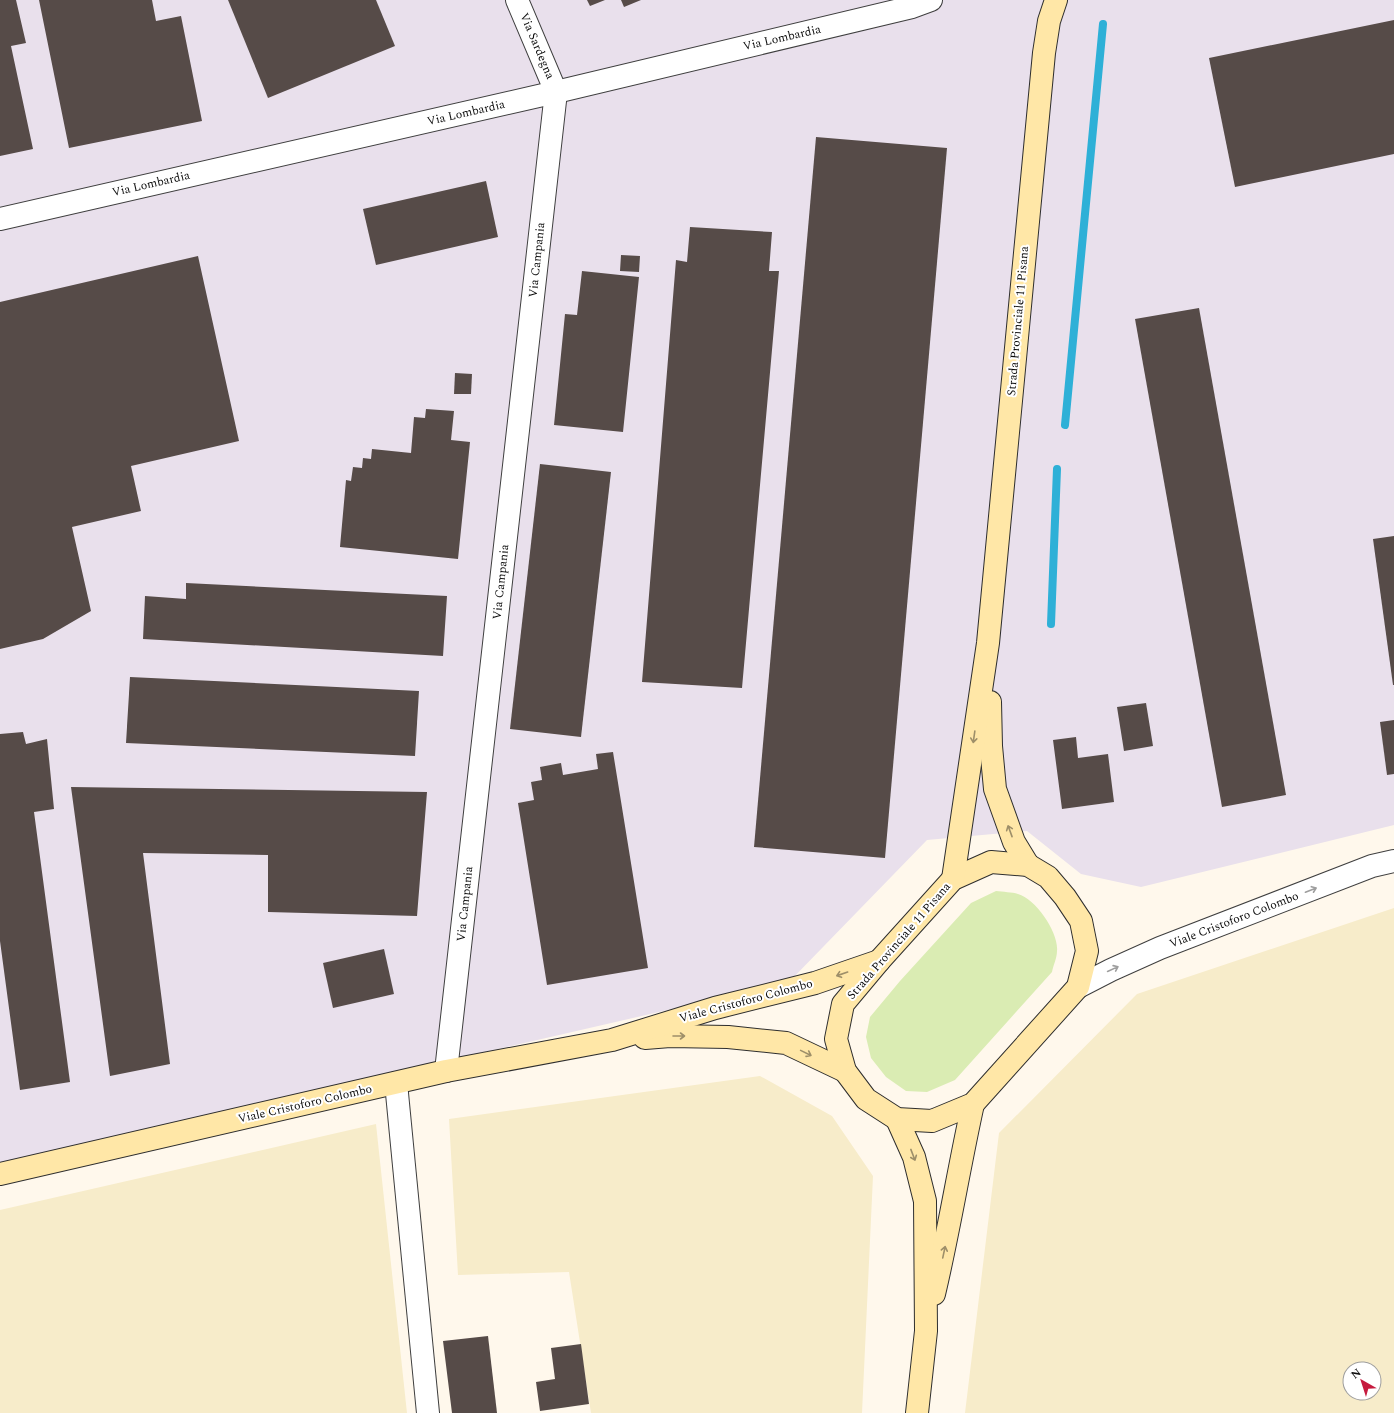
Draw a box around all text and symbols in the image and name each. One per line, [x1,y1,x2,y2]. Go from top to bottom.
street label: Via Sardegna [514,10,560,82]
street label: Via Lombardia [741,20,823,56]
street label: Via Lombardia [425,95,507,131]
street label: Via Lombardia [110,166,192,202]
street label: Via Campania [524,221,550,299]
street label: Strada Provinciale 11 Pisana [1002,245,1034,397]
street label: Via Campania [488,543,514,621]
one-way arrow [970,730,978,743]
one-way arrow [1005,825,1013,837]
street label: Via Campania [452,865,478,943]
street label: Strada Provinciale 11 Pisana [843,878,956,1004]
one-way arrow [1305,885,1317,893]
street label: Viale Cristoforo Colombo [1167,887,1301,953]
one-way arrow [1107,965,1119,972]
one-way arrow [835,971,848,978]
street label: Viale Cristoforo Colombo [677,974,815,1028]
one-way arrow [672,1032,685,1040]
one-way arrow [800,1050,812,1057]
street label: Viale Cristoforo Colombo [236,1079,374,1129]
one-way arrow [909,1148,917,1160]
one-way arrow [940,1245,948,1258]
north arrow [1342,1361,1382,1401]
text: N [1347,1364,1365,1383]

